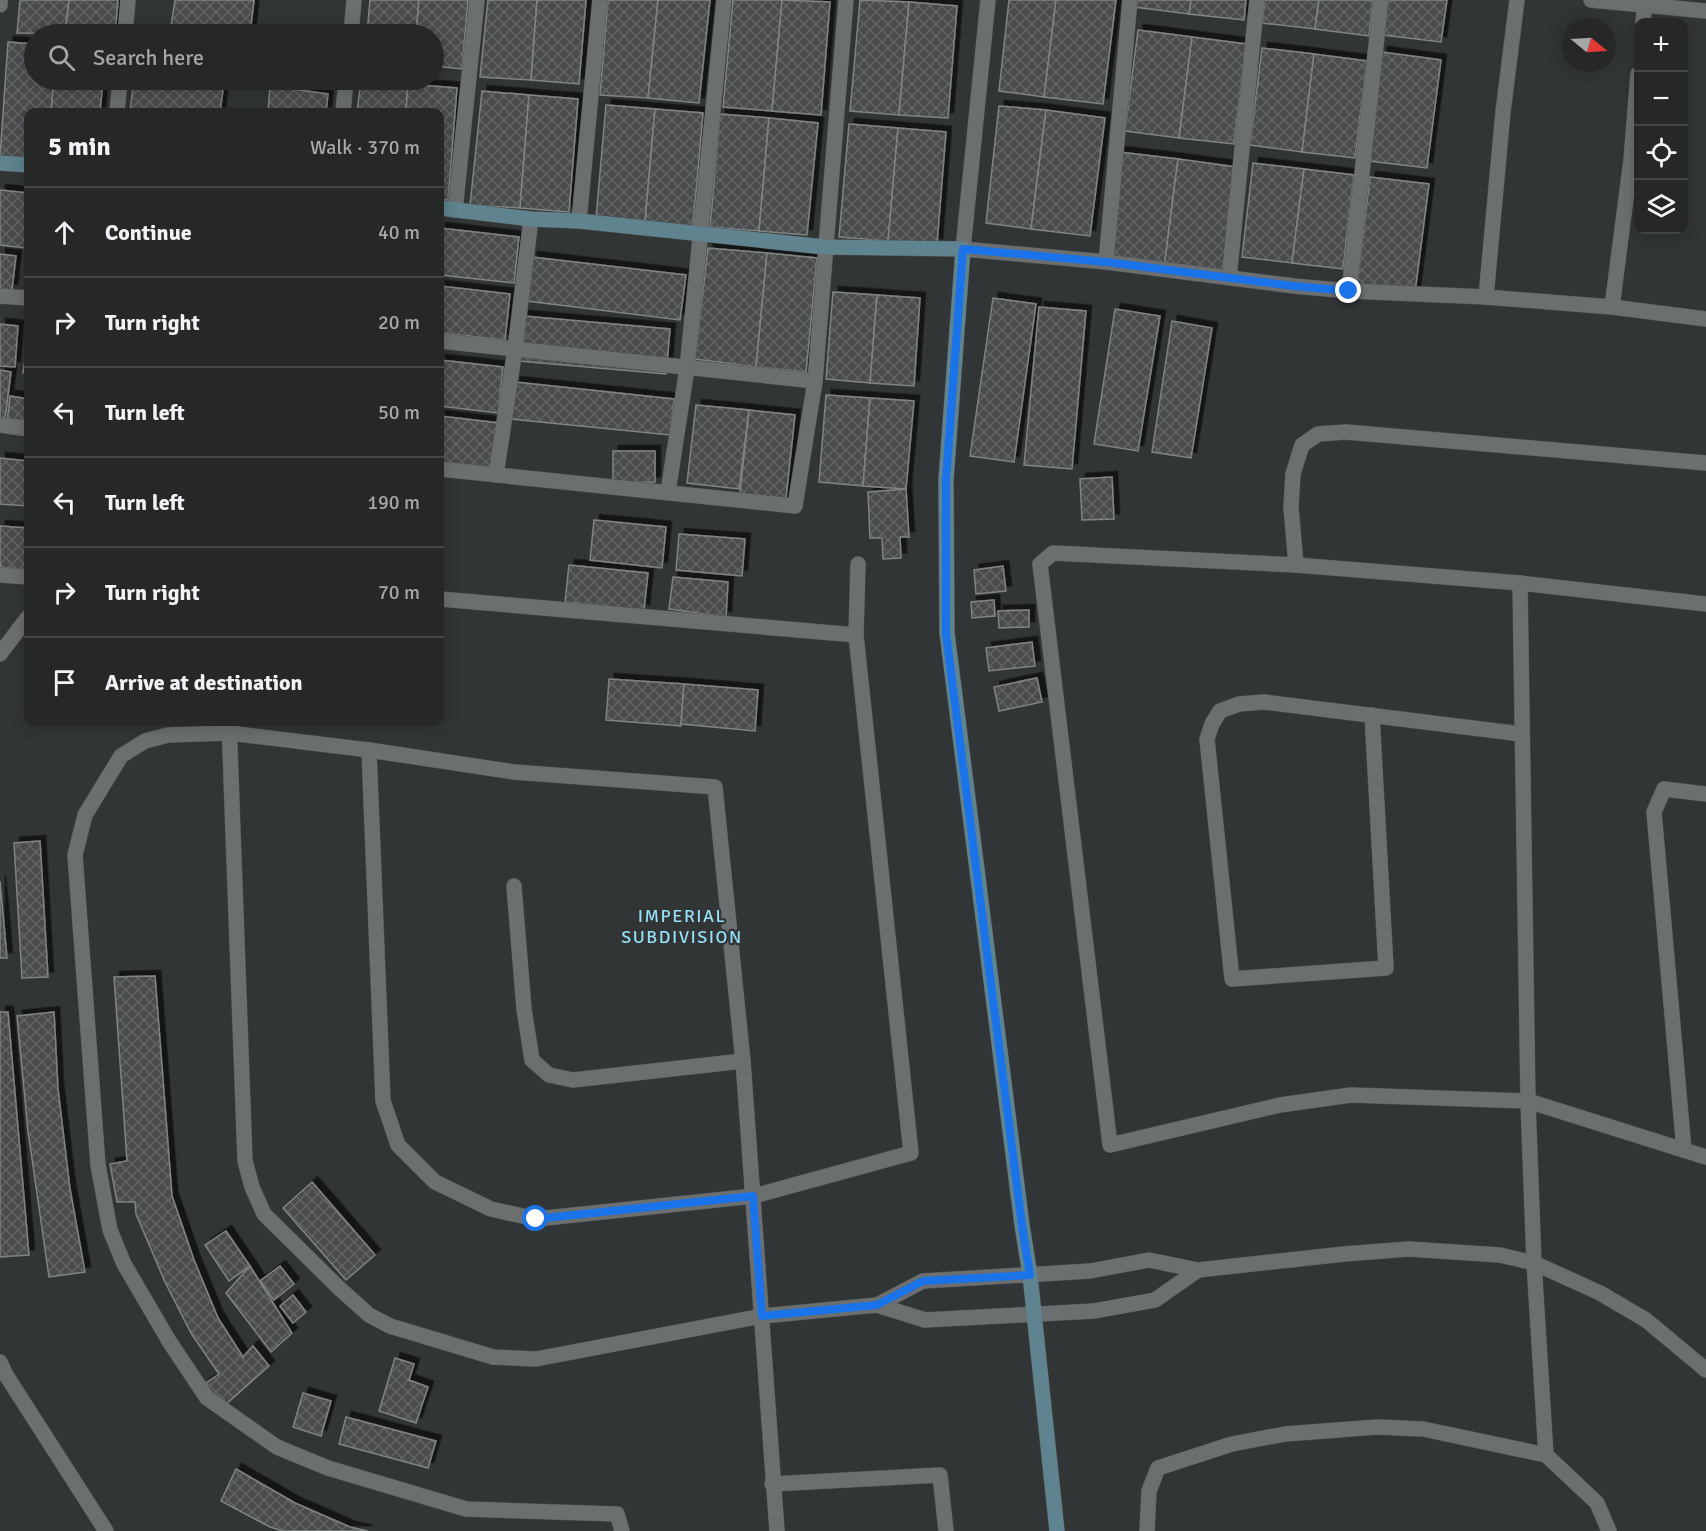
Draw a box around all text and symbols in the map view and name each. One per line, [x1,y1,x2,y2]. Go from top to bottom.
north arrow [1562,18,1616,72]
map controls [1634,18,1688,234]
button: + [1634,18,1688,72]
search box [24,24,444,90]
icon: search [45,41,78,74]
text: Search here [93,44,204,71]
button: − [1634,72,1688,126]
button: locate [1634,126,1688,180]
text: 5 min [48,131,111,163]
text: Walk · 370 m [310,135,420,160]
button: layers [1634,180,1688,234]
icon: ahead [48,216,81,249]
text: Continue [105,219,192,246]
text: 40 m [378,220,420,245]
route end [1335,277,1361,303]
icon: right [48,306,81,339]
text: Turn right [105,309,200,336]
text: 20 m [378,310,420,335]
icon: left [48,396,81,429]
text: Turn left [105,399,185,426]
text: 50 m [378,400,420,425]
icon: left [48,486,81,519]
text: Turn left [105,489,185,516]
text: 190 m [367,490,420,515]
icon: right [48,576,81,609]
text: Turn right [105,579,200,606]
text: 70 m [378,580,420,605]
icon: arrive [48,666,81,699]
text: Arrive at destination [105,669,302,696]
district label: IMPERIAL SUBDIVISION [621,905,743,948]
route start [522,1205,548,1231]

